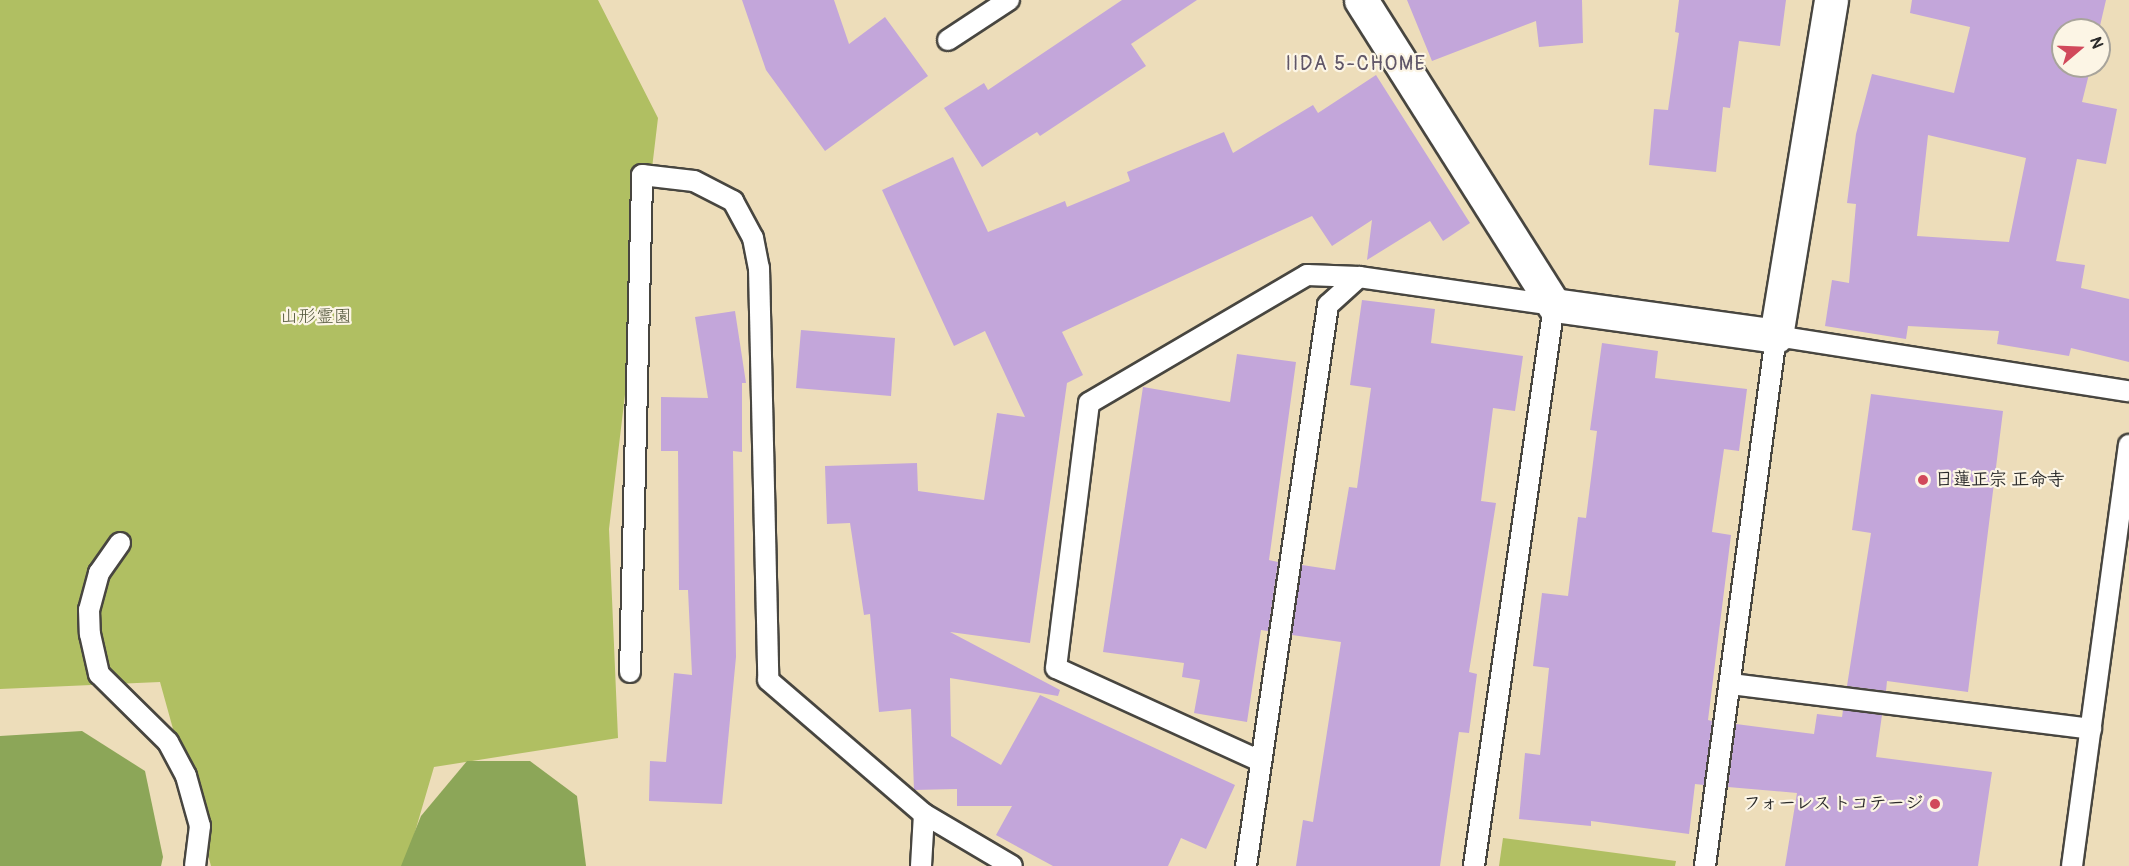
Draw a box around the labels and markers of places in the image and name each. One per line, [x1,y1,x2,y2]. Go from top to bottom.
place label: 日蓮正宗 正命寺 [1935,469,2065,491]
marker: 日蓮正宗 正命寺 [1916,473,1930,487]
place label: フォーレストコテージ [1743,793,1923,815]
marker: フォーレストコテージ [1928,797,1942,811]

